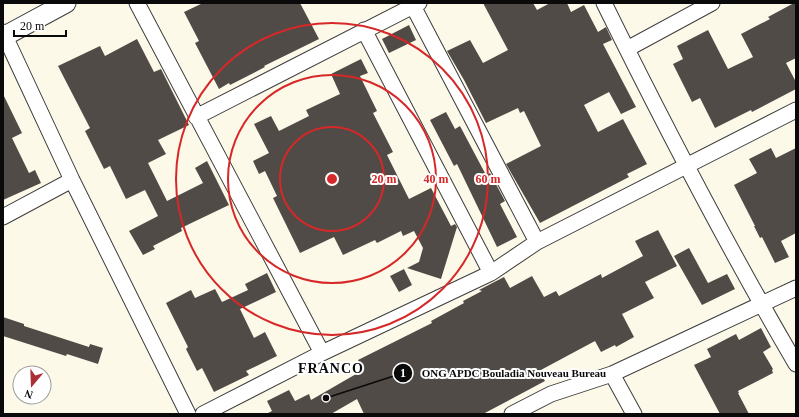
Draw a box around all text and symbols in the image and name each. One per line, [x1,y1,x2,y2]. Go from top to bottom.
scale bar [14,12,66,38]
text: 20 m [20,19,45,33]
centre of rings [325,172,339,186]
text: 20 m [372,172,397,186]
text: 40 m [424,172,449,186]
text: 60 m [476,172,501,186]
district label: FRANCO [298,361,364,376]
callout: ONG APDC Bouladia Nouveau Bureau [393,361,614,384]
north arrow [12,365,52,405]
text: 1 [400,366,406,380]
text: ONG APDC Bouladia Nouveau Bureau [422,367,606,379]
text: N [23,387,34,401]

